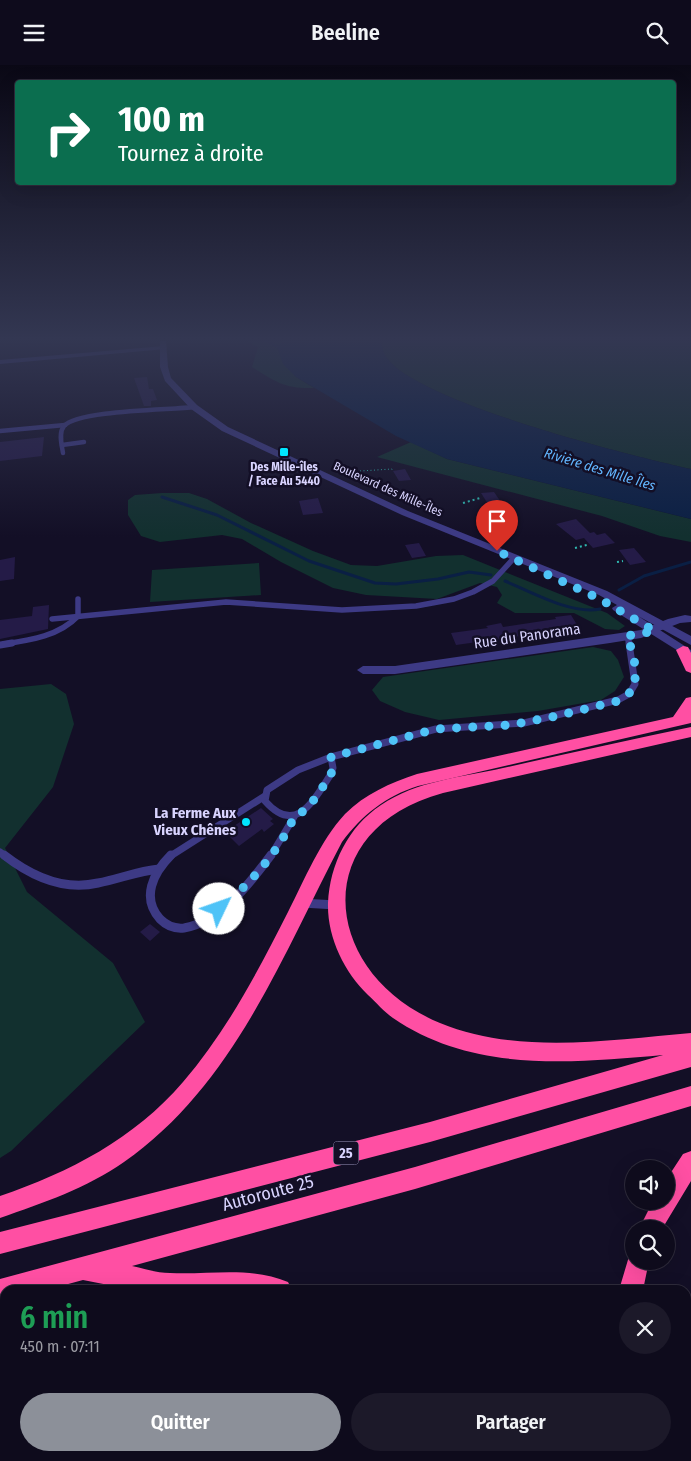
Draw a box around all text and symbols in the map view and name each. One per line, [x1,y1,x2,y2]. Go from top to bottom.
icon: menu [20,19,48,47]
text: Beeline [311,19,380,46]
icon: search [643,19,671,47]
text: 100 m [118,98,205,140]
icon: right [35,100,100,165]
text: Tournez à droite [118,140,264,167]
water label: Rivière des Mille Îles [542,444,658,495]
marker: Des Mille-îles / Face Au 5440 [278,446,290,458]
street label: Boulevard des Mille-Îles [331,458,445,519]
place label: Des Mille-îles / Face Au 5440 [248,460,321,488]
pin [476,500,518,551]
icon: arrive [483,507,511,535]
street label: Rue du Panorama [472,620,582,652]
place label: La Ferme Aux Vieux Chênes [152,804,237,839]
marker: La Ferme Aux Vieux Chênes [240,816,252,828]
position arrow [192,882,244,934]
road number: 25 [334,1141,358,1165]
map controls [625,1160,675,1270]
button: sound [625,1160,675,1210]
street label: Autoroute 25 [220,1170,316,1216]
button: search [625,1220,675,1270]
text: 6 min [20,1300,88,1336]
button: close [619,1302,671,1354]
text: 450 m · 07:11 [20,1337,100,1356]
button: Quitter [20,1393,341,1451]
button: Partager [351,1393,671,1451]

